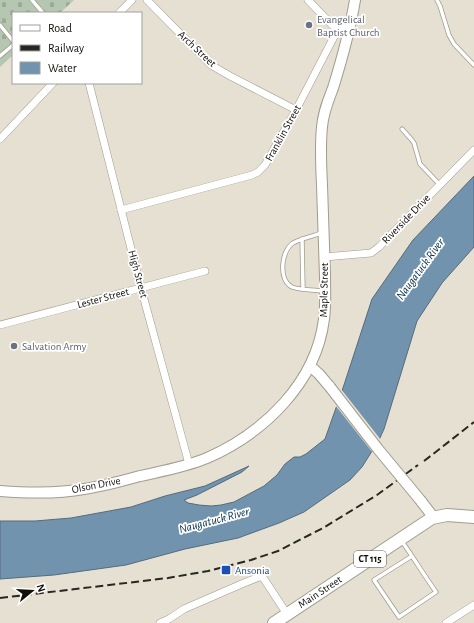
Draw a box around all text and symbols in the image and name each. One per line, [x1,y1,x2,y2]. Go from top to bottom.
legend [12,12,142,84]
place label: Evangelical Baptist Church [317,14,380,38]
marker: Evangelical Baptist Church [304,20,314,30]
text: Road [48,22,72,34]
street label: Arch Street [176,29,218,70]
text: Railway [48,42,84,55]
text: Water [48,62,77,74]
street label: Franklin Street [263,103,303,163]
street label: Riverside Drive [380,192,432,246]
water label: Naugatuck River [394,235,447,302]
street label: High Street [126,249,150,300]
street label: Maple Street [318,262,330,317]
street label: Lester Street [76,286,131,310]
marker: Salvation Army [9,341,19,351]
place label: Salvation Army [22,341,87,352]
street label: Olson Drive [71,475,121,495]
water label: Naugatuck River [178,505,251,535]
road number: CT 115 [354,551,386,567]
marker: Ansonia [220,564,232,576]
place label: Ansonia [235,565,270,576]
north arrow [12,571,52,611]
street label: Main Street [296,574,344,610]
text: N [35,583,47,593]

